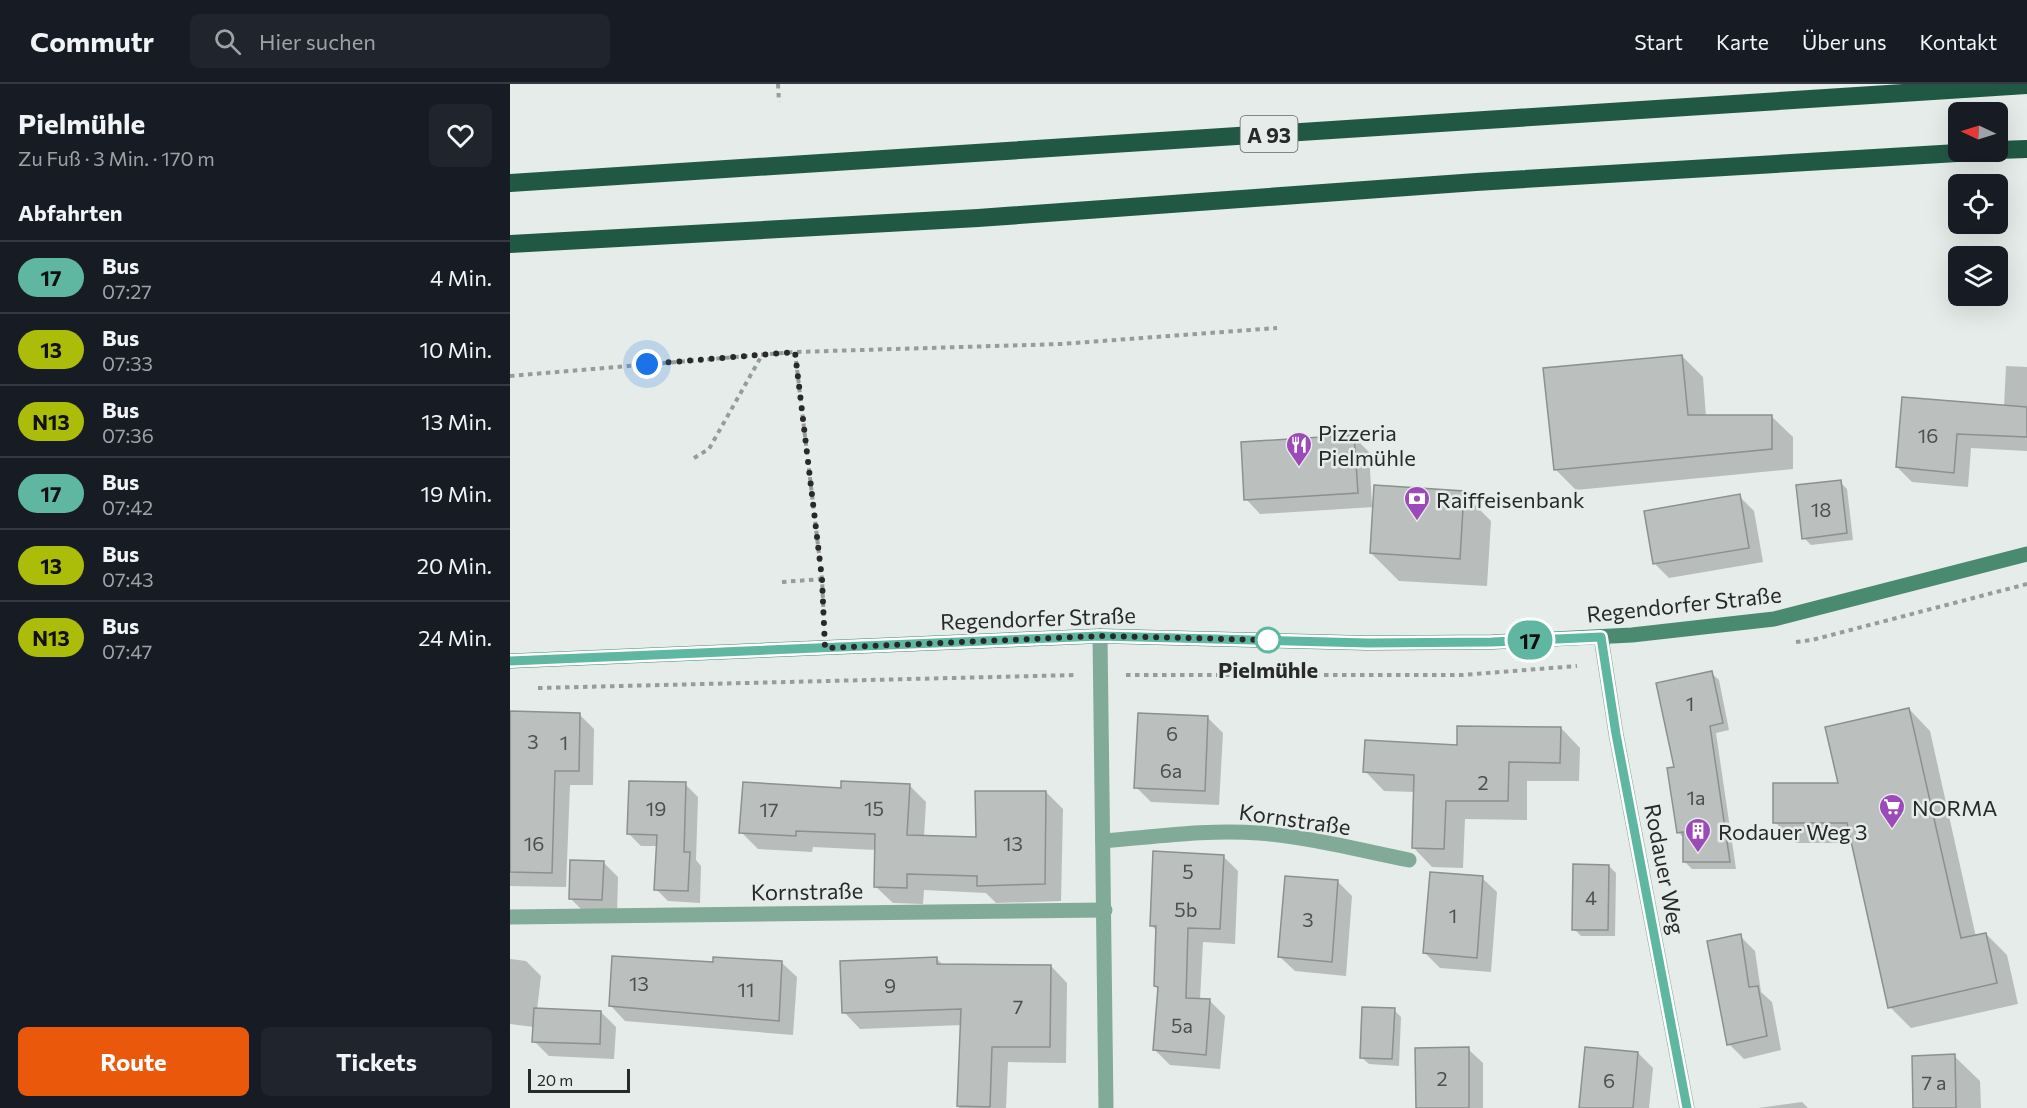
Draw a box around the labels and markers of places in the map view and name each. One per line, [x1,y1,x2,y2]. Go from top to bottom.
place label: Pizzeria Pielmühle [1318,419,1416,471]
restaurant icon: Pizzeria Pielmühle [1284,430,1314,468]
bank icon: Raiffeisenbank [1402,484,1432,522]
place label: Raiffeisenbank [1436,486,1585,513]
marker: Pielmühle [1255,627,1281,653]
place label: Pielmühle [1218,656,1318,683]
supermarket icon: NORMA [1877,792,1907,830]
place label: NORMA [1912,794,1998,821]
building icon: Rodauer Weg 3 [1683,816,1713,854]
place label: Rodauer Weg 3 [1718,818,1867,845]

